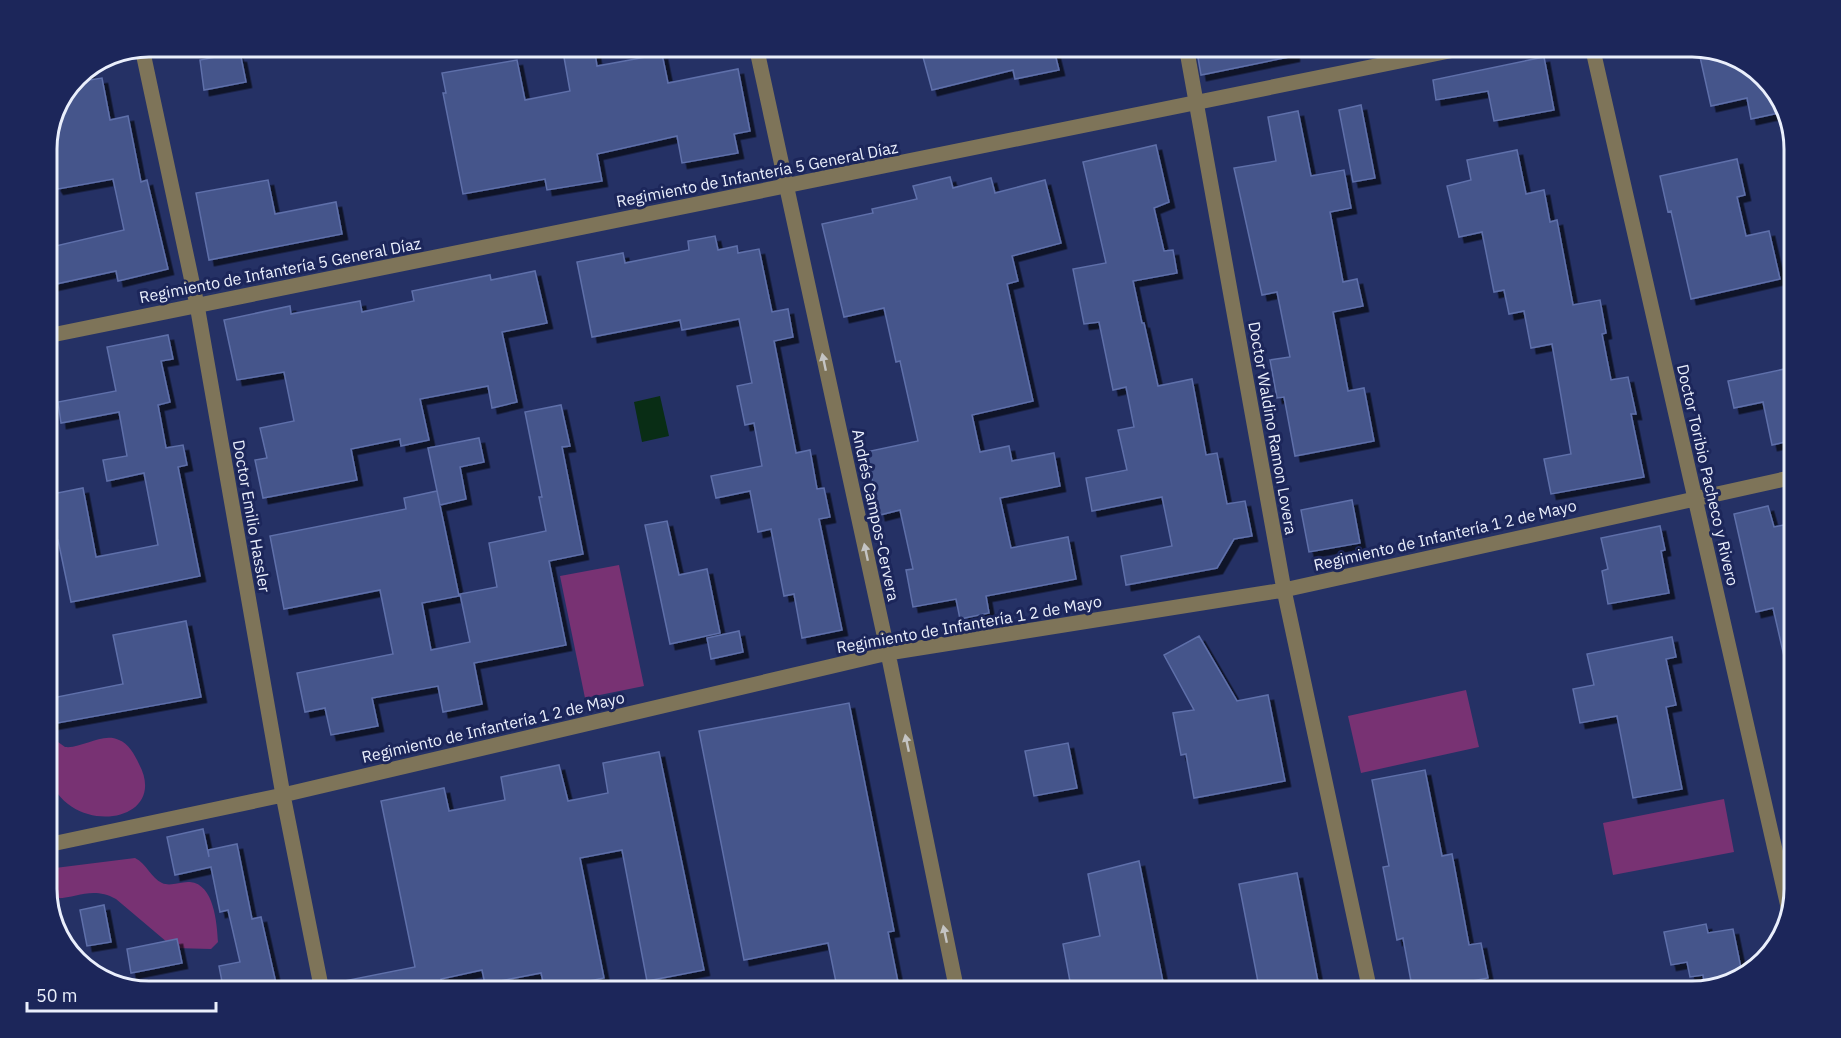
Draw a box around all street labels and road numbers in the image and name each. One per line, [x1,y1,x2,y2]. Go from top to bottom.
street label: Regimiento de Infantería 5 General Díaz [615,137,899,211]
street label: Regimiento de Infantería 5 General Díaz [138,233,422,307]
street label: Doctor Waldino Ramon Lovera [1244,320,1302,537]
street label: Doctor Toribio Pacheco y Rivero [1673,362,1743,588]
street label: Andrés Campos-Cervera [848,427,904,603]
street label: Doctor Emilio Hassler [229,438,275,594]
street label: Regimiento de Infantería 1 2 de Mayo [1312,495,1578,575]
street label: Regimiento de Infantería 1 2 de Mayo [835,591,1103,657]
street label: Regimiento de Infantería 1 2 de Mayo [360,687,626,767]

